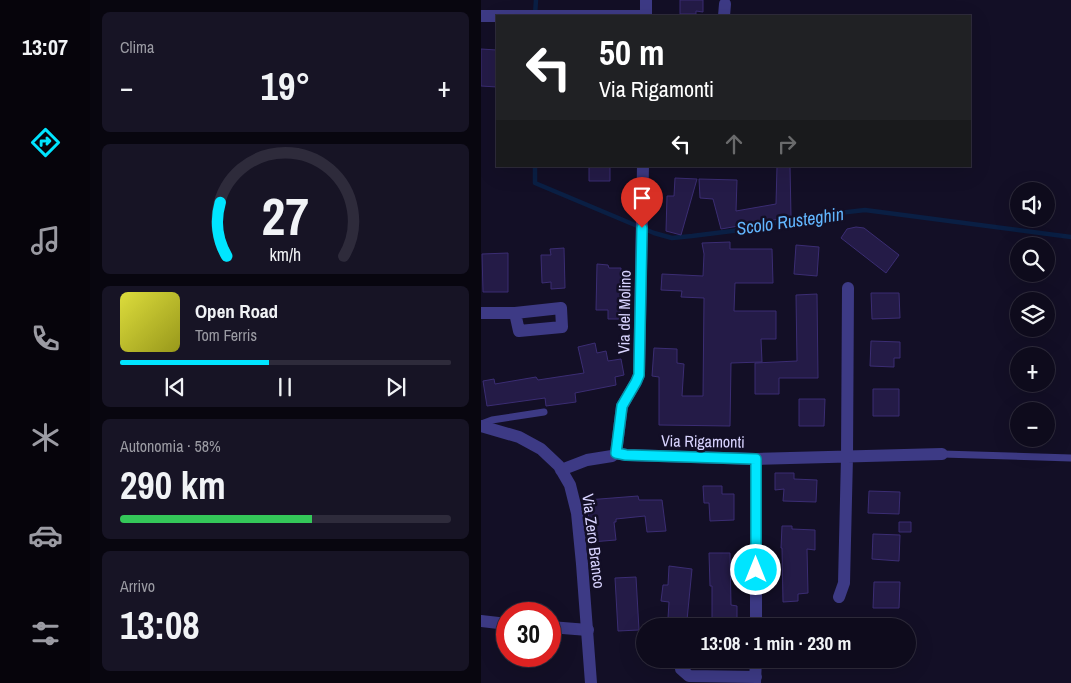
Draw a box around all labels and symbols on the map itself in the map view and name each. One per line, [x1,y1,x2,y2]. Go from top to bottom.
pin [621,177,663,228]
water label: Scolo Rusteghin [735,201,845,241]
street label: Via del Molino [612,270,636,354]
street label: Via Rigamonti [661,429,745,453]
street label: Via Zero Branco [577,492,611,590]
position arrow [729,543,781,595]
speed limit sign: 30 [496,602,561,667]

